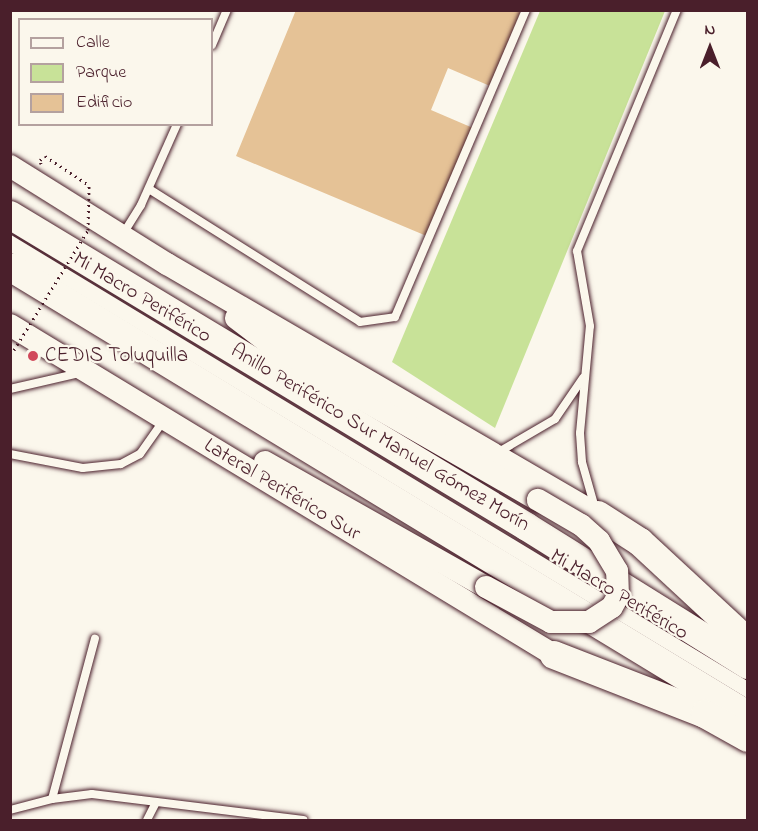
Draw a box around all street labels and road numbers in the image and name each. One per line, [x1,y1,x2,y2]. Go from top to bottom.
street label: Mi Macro Periférico [68,247,216,349]
street label: Anillo Periférico Sur Manuel Gómez Morín [226,338,534,538]
street label: Lateral Periférico Sur [199,433,365,547]
street label: Mi Macro Periférico [545,544,693,646]

